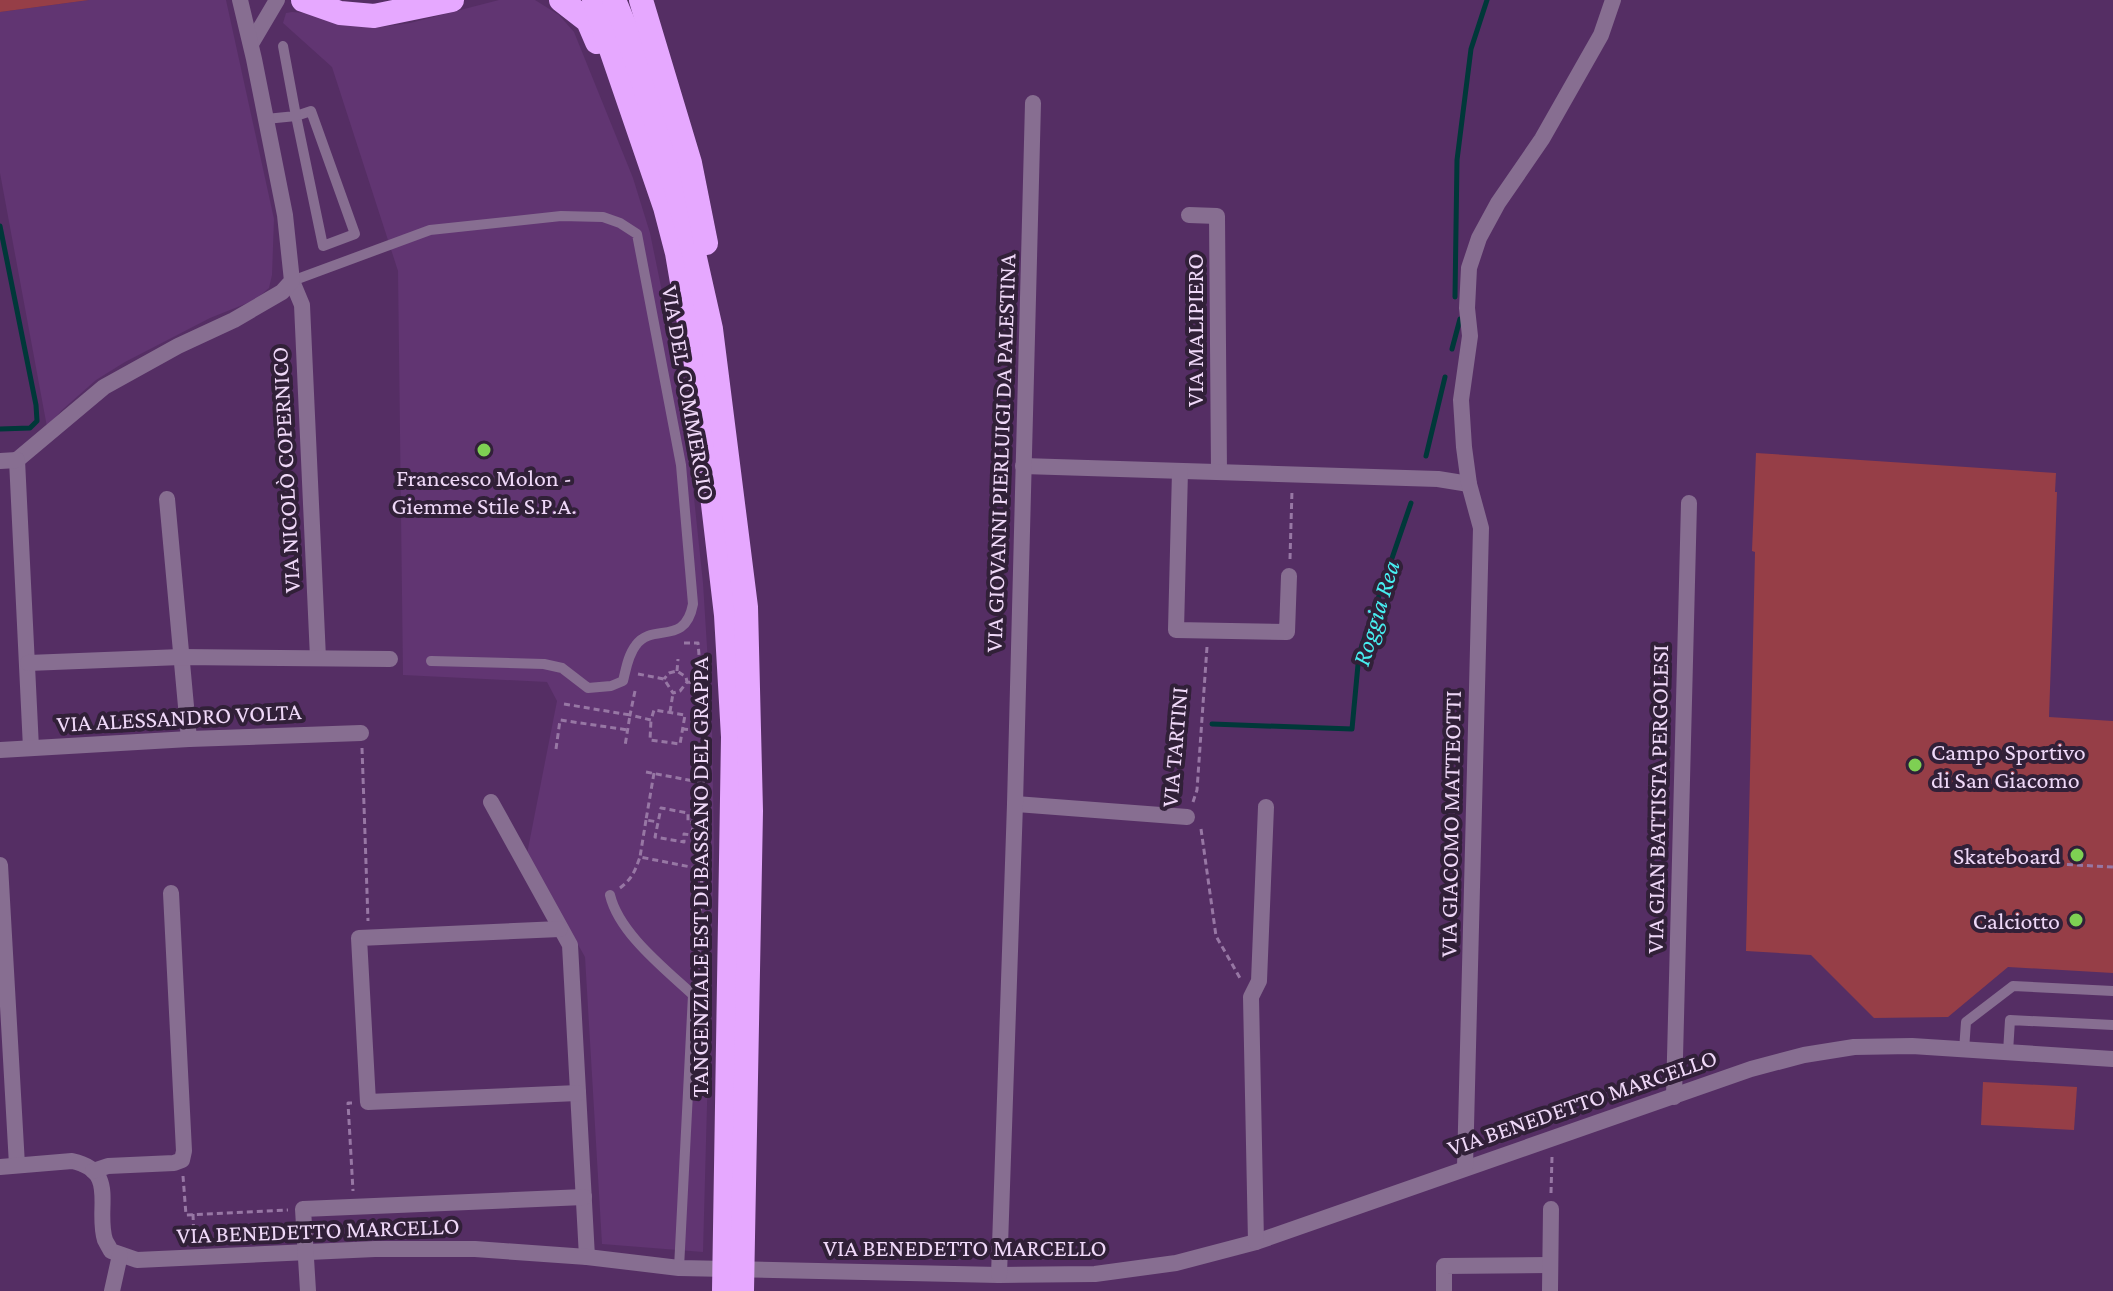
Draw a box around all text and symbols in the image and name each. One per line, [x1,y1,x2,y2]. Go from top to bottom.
street label: VIA GIOVANNI PIERLUIGI DA PALESTINA [980,253,1020,653]
street label: VIA MALIPIERO [1181,253,1208,407]
street label: VIA DEL COMMERCIO [657,283,721,503]
street label: VIA NICOLÒ COPERNICO [265,346,305,594]
marker: Francesco Molon - Giemme Stile S.P.A. [475,441,493,459]
place label: Francesco Molon - Giemme Stile S.P.A. [391,464,577,519]
water label: Roggia Rea [1346,557,1406,669]
street label: VIA GIAN BATTISTA PERGOLESI [1641,644,1673,954]
street label: TANGENZIALE EST DI BASSANO DEL GRAPPA [686,656,713,1097]
street label: VIA TARTINI [1155,685,1193,809]
street label: VIA GIACOMO MATTEOTTI [1434,690,1466,958]
street label: VIA ALESSANDRO VOLTA [56,697,302,737]
place label: Campo Sportivo di San Giacomo [1931,738,2086,793]
marker: Campo Sportivo di San Giacomo [1906,756,1924,774]
place label: Skateboard [1953,842,2061,869]
marker: Skateboard [2068,846,2086,864]
place label: Calciotto [1973,907,2060,934]
marker: Calciotto [2067,911,2085,929]
street label: VIA BENEDETTO MARCELLO [1444,1043,1720,1161]
street label: VIA BENEDETTO MARCELLO [176,1212,460,1248]
street label: VIA BENEDETTO MARCELLO [823,1234,1107,1261]

